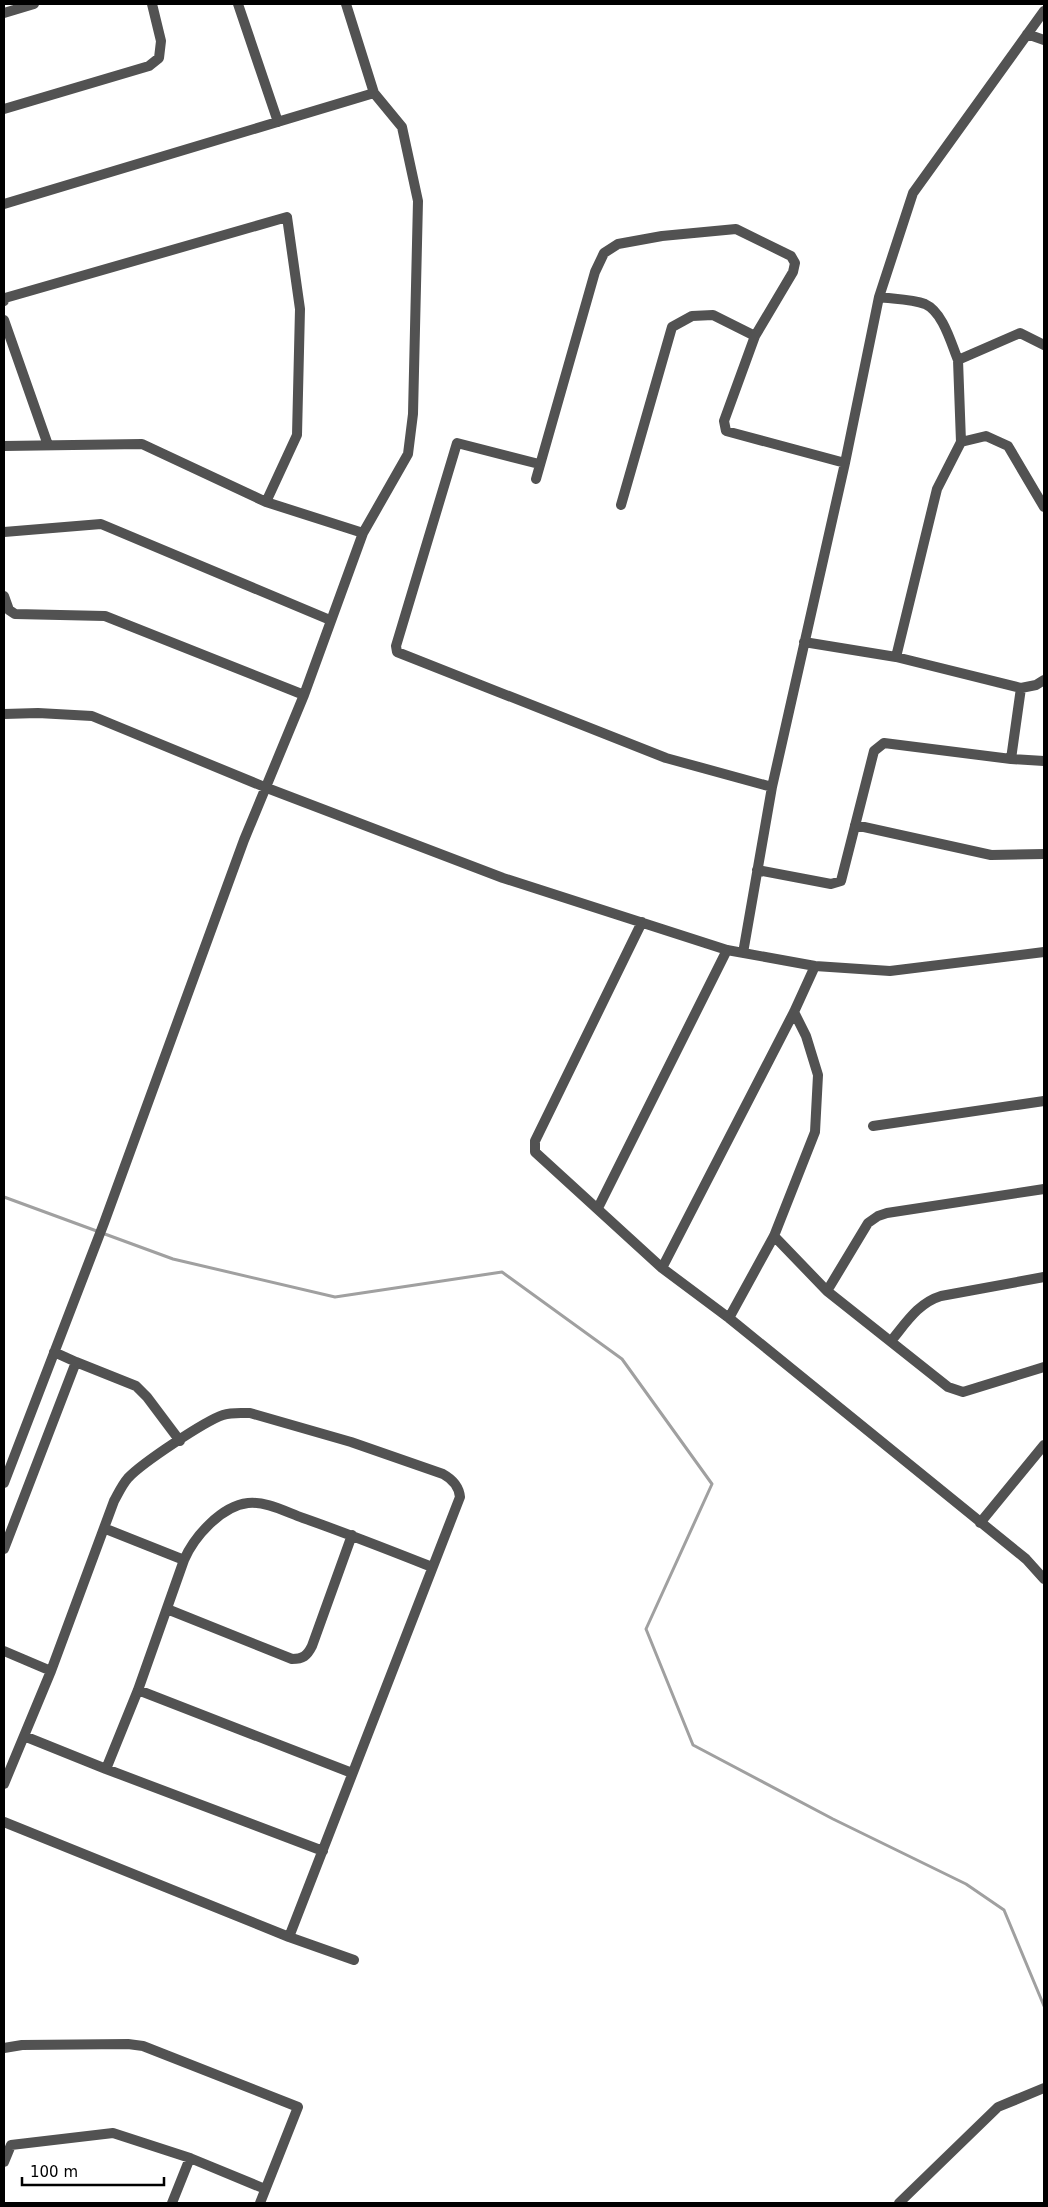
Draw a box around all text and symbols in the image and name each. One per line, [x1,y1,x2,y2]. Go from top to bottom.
scale bar [22,2154,165,2186]
text: 100 m [30,2163,78,2181]

